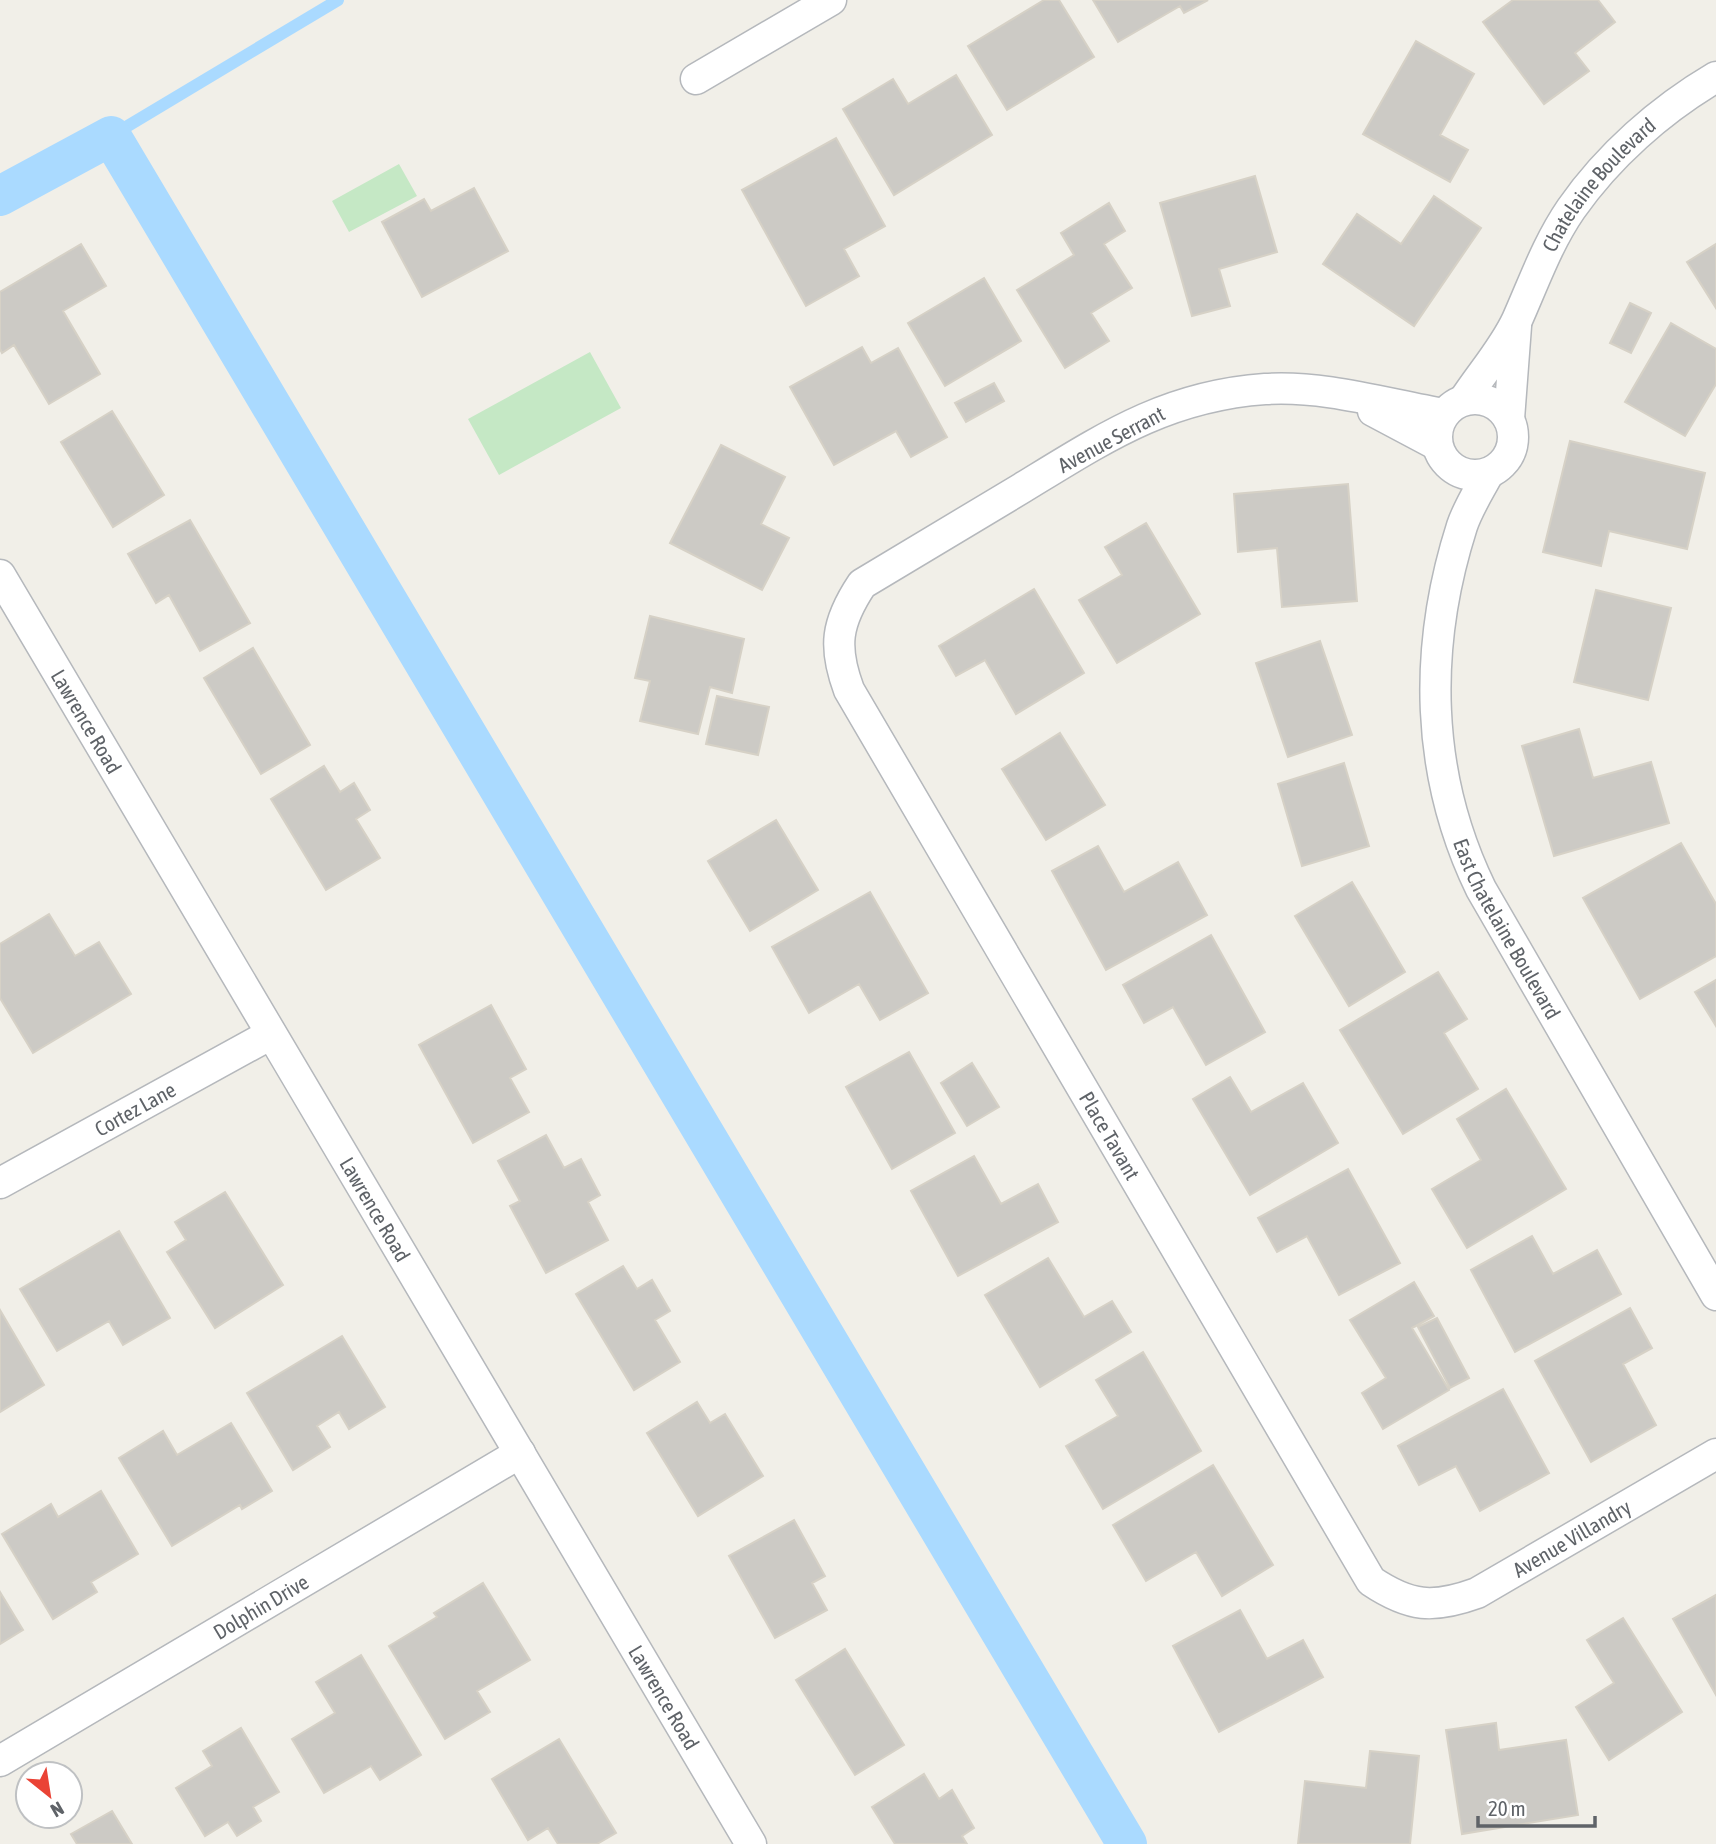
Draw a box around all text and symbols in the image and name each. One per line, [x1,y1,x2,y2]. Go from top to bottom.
street label: Chatelaine Boulevard [1537,113,1660,255]
street label: Avenue Serrant [1054,401,1168,477]
street label: Lawrence Road [47,665,127,778]
street label: East Chatelaine Boulevard [1449,835,1566,1023]
street label: Cortez Lane [90,1077,180,1141]
street label: Place Tavant [1075,1087,1145,1184]
street label: Lawrence Road [335,1153,415,1266]
street label: Avenue Villandry [1508,1494,1635,1582]
street label: Dolphin Drive [209,1569,312,1644]
street label: Lawrence Road [624,1641,704,1754]
north arrow [14,1760,84,1830]
scale bar [1478,1784,1595,1828]
text: 20 m [1488,1796,1526,1820]
text: N [47,1797,68,1822]

